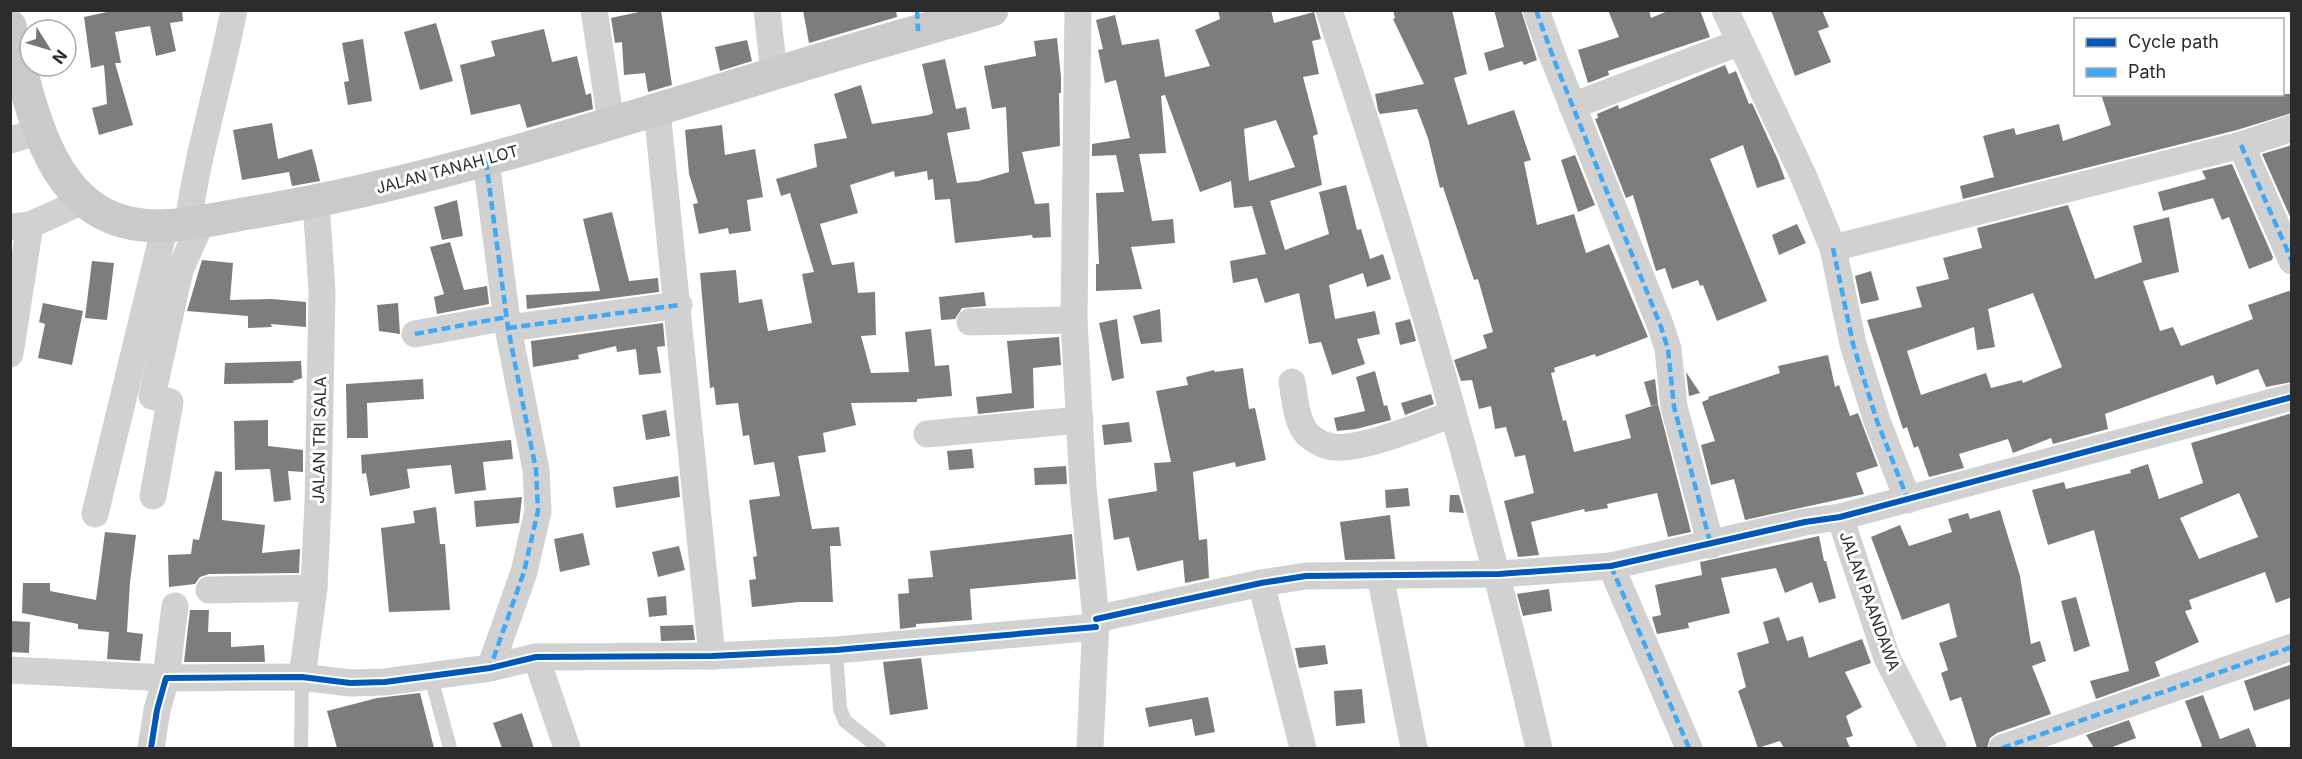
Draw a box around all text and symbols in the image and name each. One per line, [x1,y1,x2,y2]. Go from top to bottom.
north arrow [18,18,78,78]
legend [2074,18,2284,96]
text: Cycle path [2128,31,2219,52]
text: N [48,46,72,68]
text: Path [2128,61,2166,82]
street label: JALAN TANAH LOT [374,140,520,198]
street label: JALAN TRI SALA [308,376,330,504]
street label: JALAN PAANDAWA [1835,529,1905,673]

